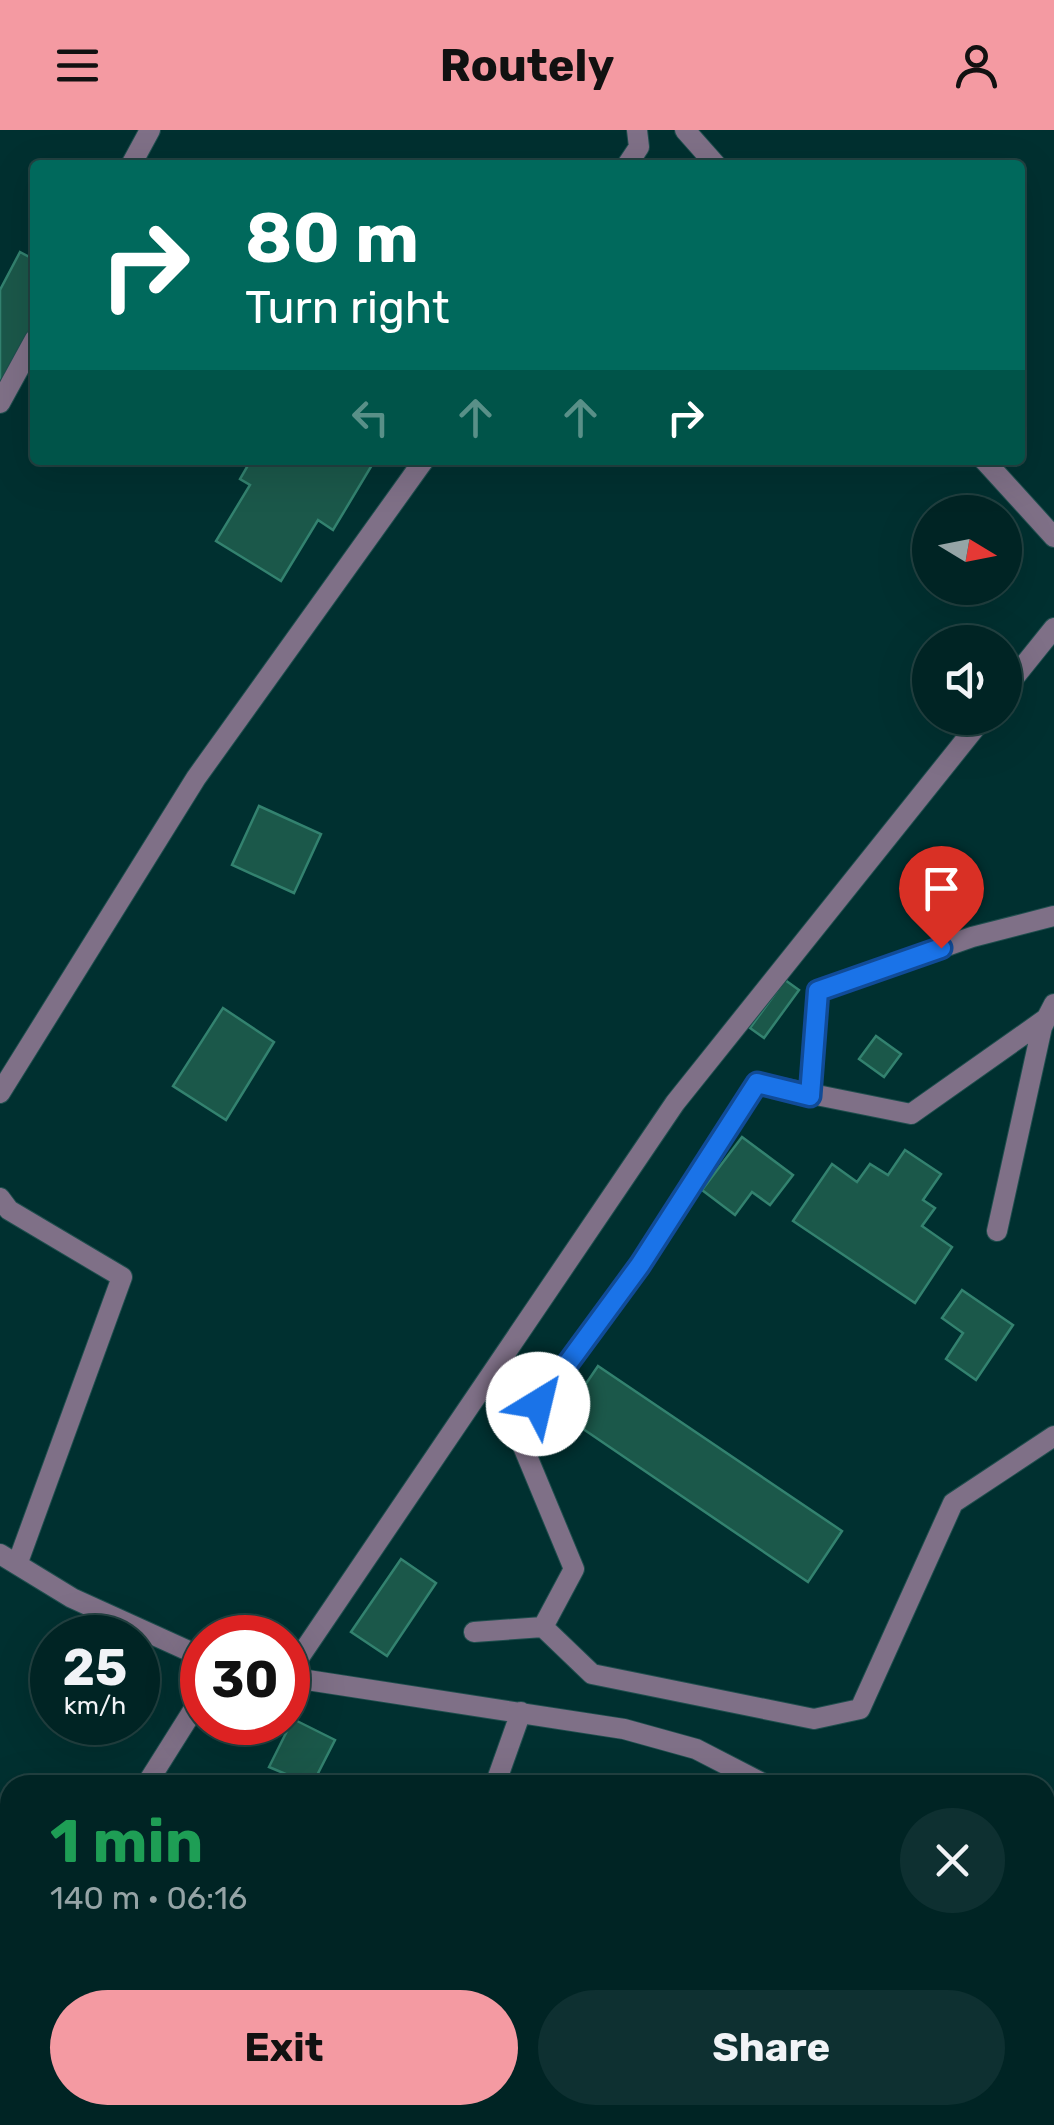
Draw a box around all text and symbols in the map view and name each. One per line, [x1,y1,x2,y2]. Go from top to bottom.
icon: menu [50,38,105,93]
icon: person [949,38,1004,93]
text: Routely [440,39,614,92]
text: 80 m [245,197,419,280]
icon: right [80,200,210,330]
text: Turn right [245,281,449,334]
icon: left [343,390,398,445]
icon: ahead [448,390,503,445]
icon: ahead [553,390,608,445]
icon: right [658,390,713,445]
north arrow [912,495,1022,605]
map controls [912,495,1022,735]
button: sound [912,625,1022,735]
pin [899,846,984,949]
icon: arrive [914,861,969,916]
position arrow [486,1352,590,1456]
speed limit sign: 30 [180,1615,310,1745]
text: 25 [63,1638,127,1698]
text: km/h [64,1691,126,1720]
text: 1 min [50,1806,203,1877]
button: close [900,1808,1005,1913]
text: 140 m · 06:16 [50,1879,247,1917]
button: Exit [50,1990,518,2105]
button: Share [538,1990,1005,2105]

